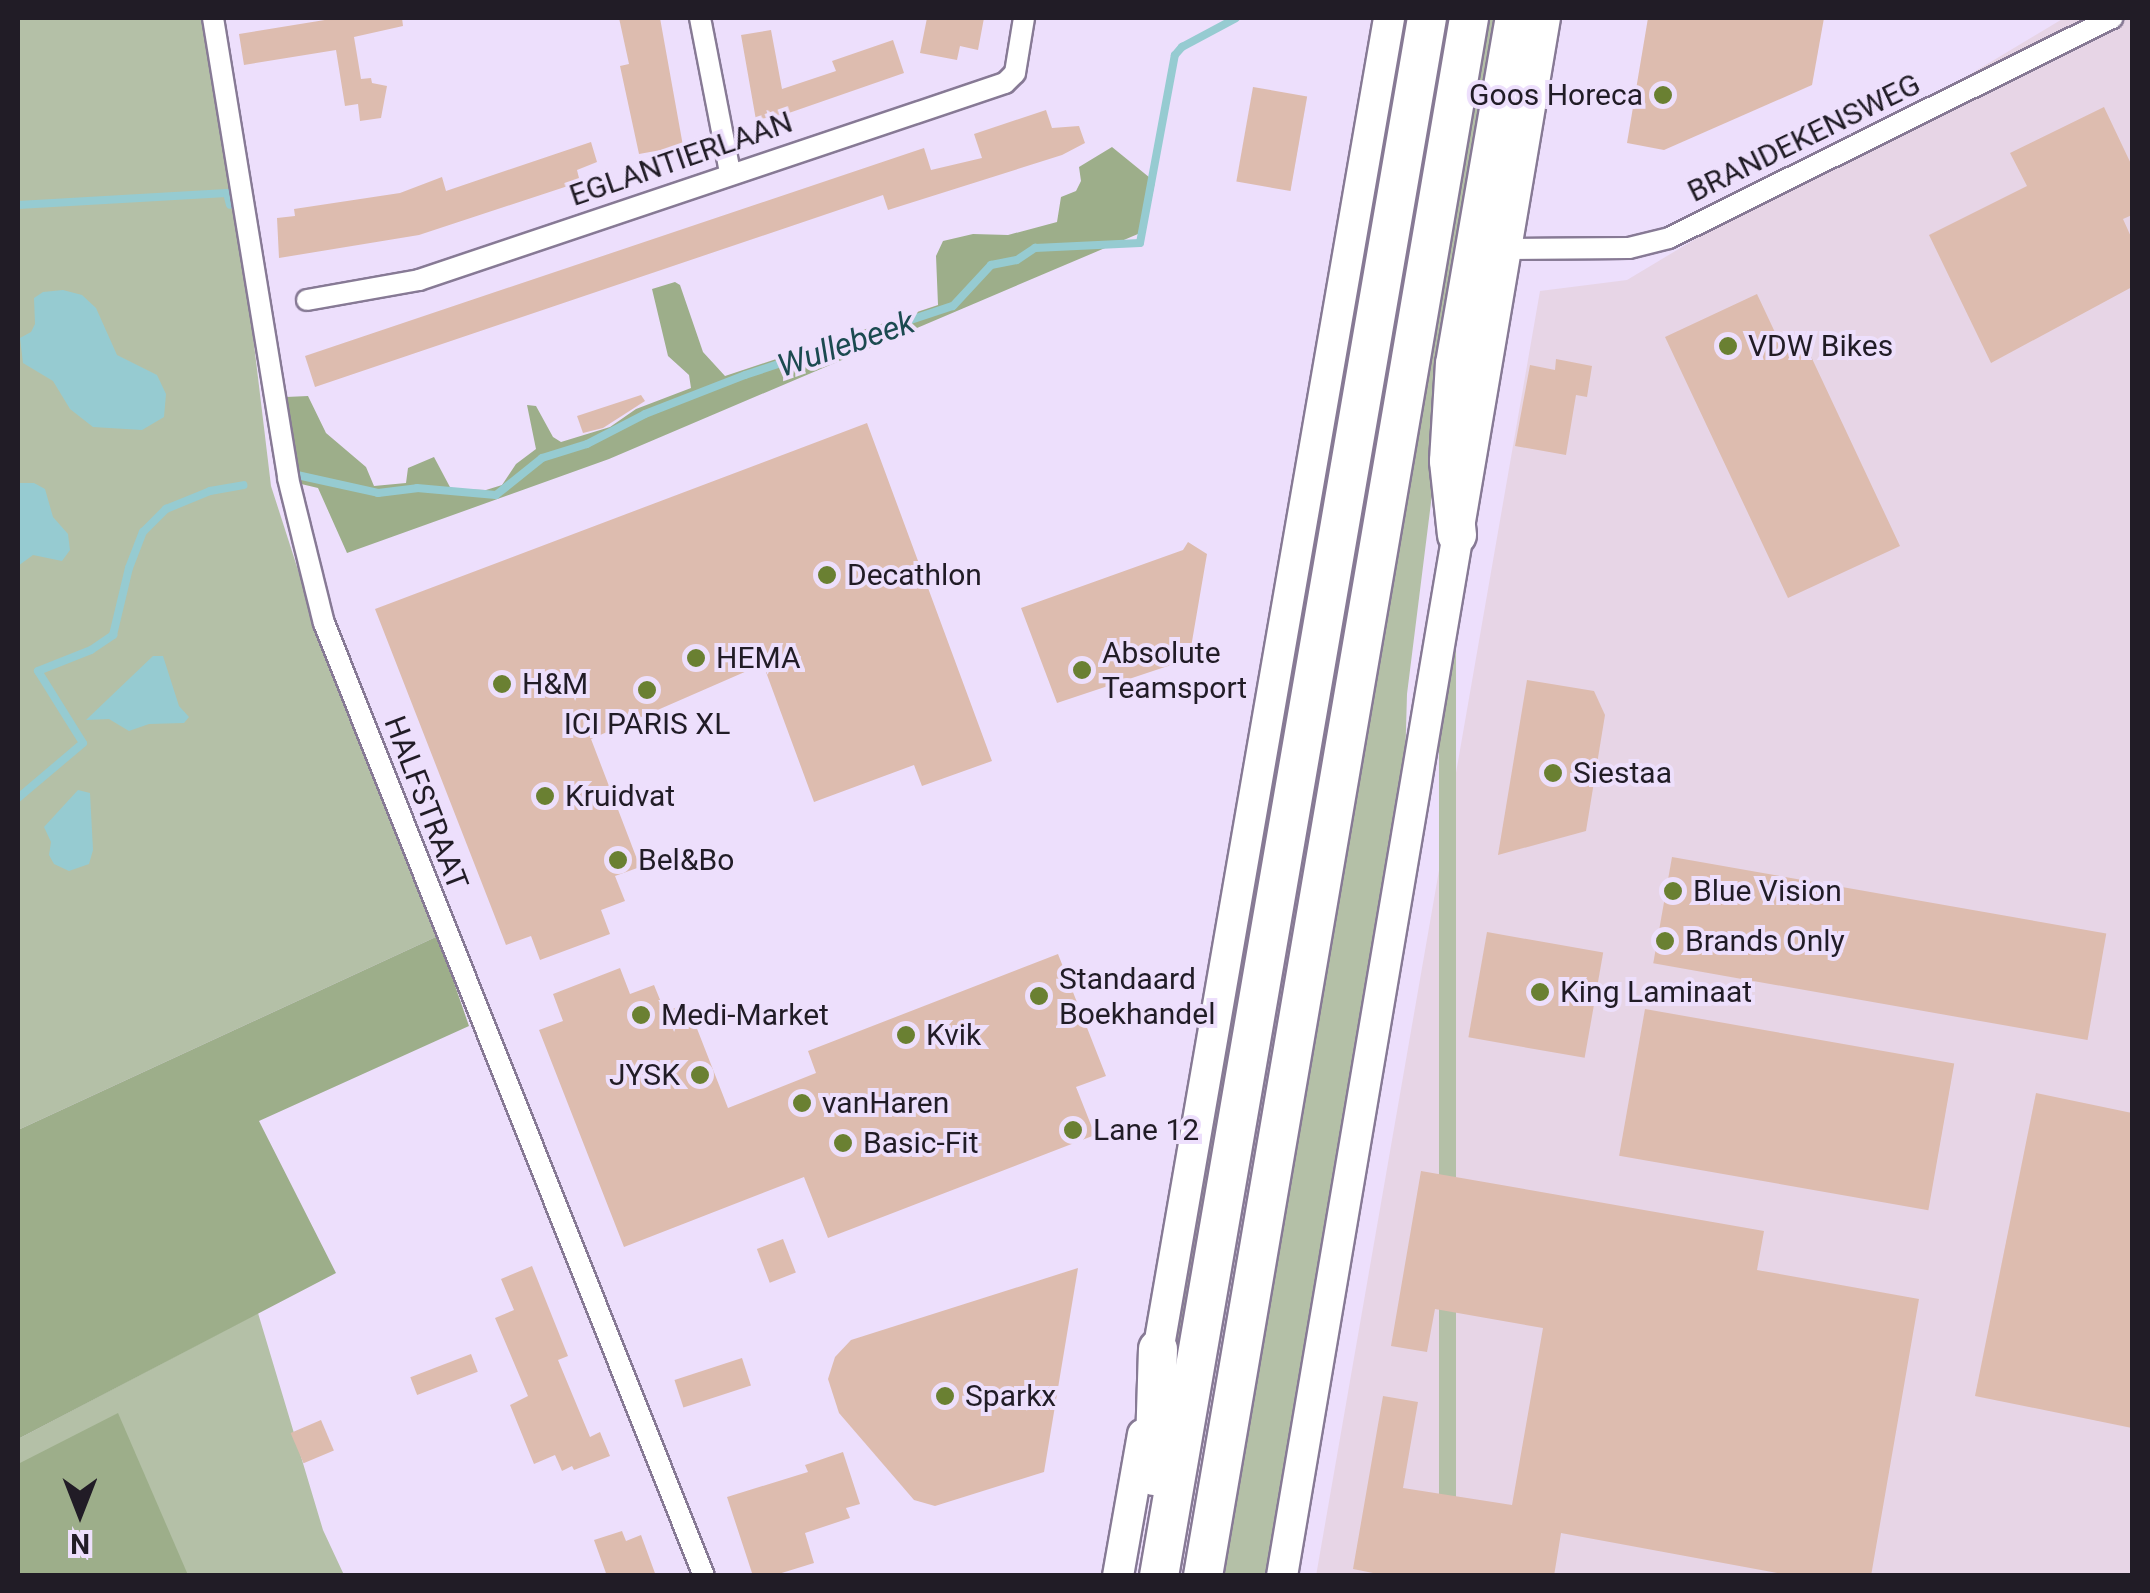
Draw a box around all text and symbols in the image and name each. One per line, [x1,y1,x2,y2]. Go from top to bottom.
street label: BRANDEKENSWEG [1682,66,1926,210]
place label: Goos Horeca [1469,77,1643,113]
marker: Goos Horeca [1652,84,1674,106]
street label: EGLANTIERLAAN [565,104,797,214]
water label: Wullebeek [773,303,919,385]
place label: VDW Bikes [1748,328,1893,364]
marker: VDW Bikes [1717,335,1739,357]
place label: Decathlon [847,557,982,593]
marker: Decathlon [816,564,838,586]
place label: Absolute Teamsport [1102,635,1247,706]
place label: HEMA [716,640,800,676]
marker: HEMA [685,647,707,669]
marker: Absolute Teamsport [1071,659,1093,681]
place label: H&M [522,666,588,702]
marker: H&M [491,673,513,695]
marker: ICI PARIS XL [636,679,658,701]
place label: ICI PARIS XL [564,706,730,742]
street label: HALFSTRAAT [376,711,476,895]
place label: Siestaa [1573,755,1672,791]
marker: Siestaa [1542,762,1564,784]
place label: Kruidvat [565,778,675,814]
marker: Kruidvat [534,785,556,807]
place label: Bel&Bo [638,842,734,878]
marker: Bel&Bo [607,849,629,871]
place label: Blue Vision [1693,873,1842,909]
marker: Blue Vision [1662,880,1684,902]
place label: Brands Only [1685,923,1845,959]
marker: Brands Only [1654,930,1676,952]
place label: Standaard Boekhandel [1059,961,1215,1032]
place label: King Laminaat [1560,974,1752,1010]
marker: King Laminaat [1529,981,1551,1003]
marker: Standaard Boekhandel [1028,985,1050,1007]
place label: Medi-Market [661,997,829,1033]
marker: Medi-Market [630,1004,652,1026]
place label: Kvik [926,1017,981,1053]
marker: Kvik [895,1024,917,1046]
place label: JYSK [609,1057,680,1093]
marker: JYSK [689,1064,711,1086]
place label: vanHaren [822,1085,949,1121]
marker: vanHaren [791,1092,813,1114]
place label: Lane 12 [1093,1112,1199,1148]
marker: Lane 12 [1062,1119,1084,1141]
place label: Basic-Fit [863,1125,978,1161]
marker: Basic-Fit [832,1132,854,1154]
place label: Sparkx [965,1378,1056,1414]
marker: Sparkx [934,1385,956,1407]
north arrow [30,1463,130,1563]
text: N [70,1527,90,1560]

